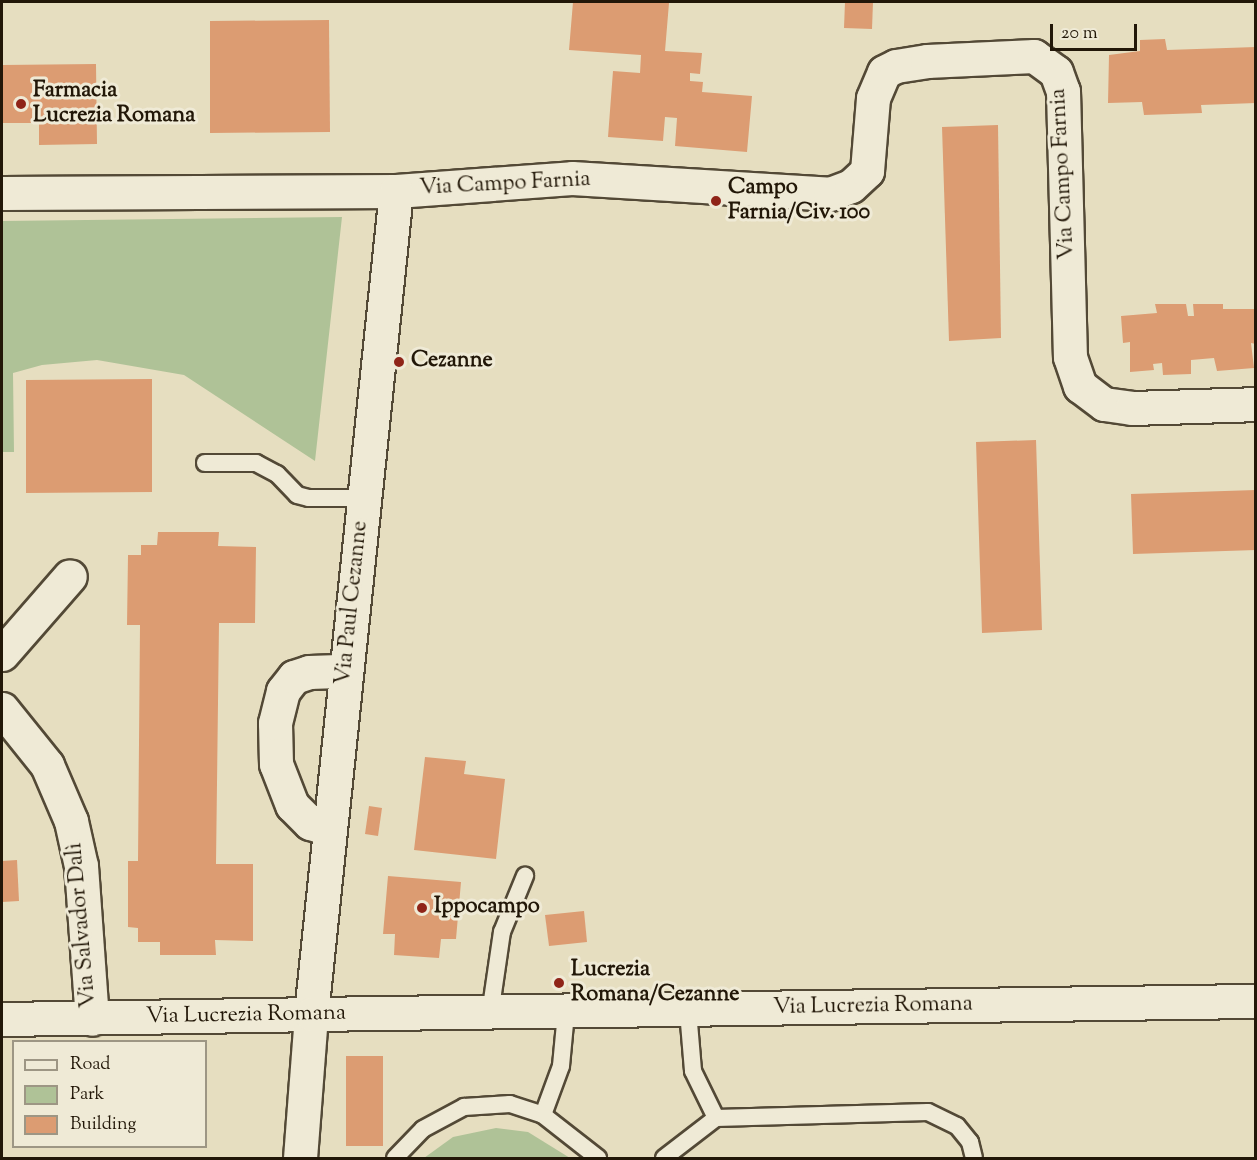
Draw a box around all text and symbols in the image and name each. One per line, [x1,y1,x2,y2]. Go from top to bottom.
scale bar [1053,12,1140,50]
text: 20 m [1061,21,1098,47]
place label: Farmacia Lucrezia Romana [33,78,195,130]
street label: Via Campo Farnia [1046,88,1082,260]
marker: Farmacia Lucrezia Romana [14,97,28,111]
street label: Via Campo Farnia [419,167,591,203]
place label: Campo Farnia/Civ. 100 [728,175,870,226]
marker: Campo Farnia/Civ. 100 [709,194,723,208]
place label: Cezanne [411,349,493,375]
marker: Cezanne [392,355,406,369]
street label: Via Paul Cezanne [331,520,375,686]
street label: Via Salvador Dalì [63,841,103,1009]
place label: Ippocampo [434,895,540,921]
marker: Ippocampo [415,901,429,915]
place label: Lucrezia Romana/Cezanne [571,957,740,1008]
marker: Lucrezia Romana/Cezanne [552,976,566,990]
street label: Via Lucrezia Romana [773,992,973,1022]
street label: Via Lucrezia Romana [146,1001,346,1031]
legend [12,1040,207,1148]
text: Road [70,1052,110,1078]
text: Park [70,1082,104,1108]
text: Building [70,1112,136,1138]

